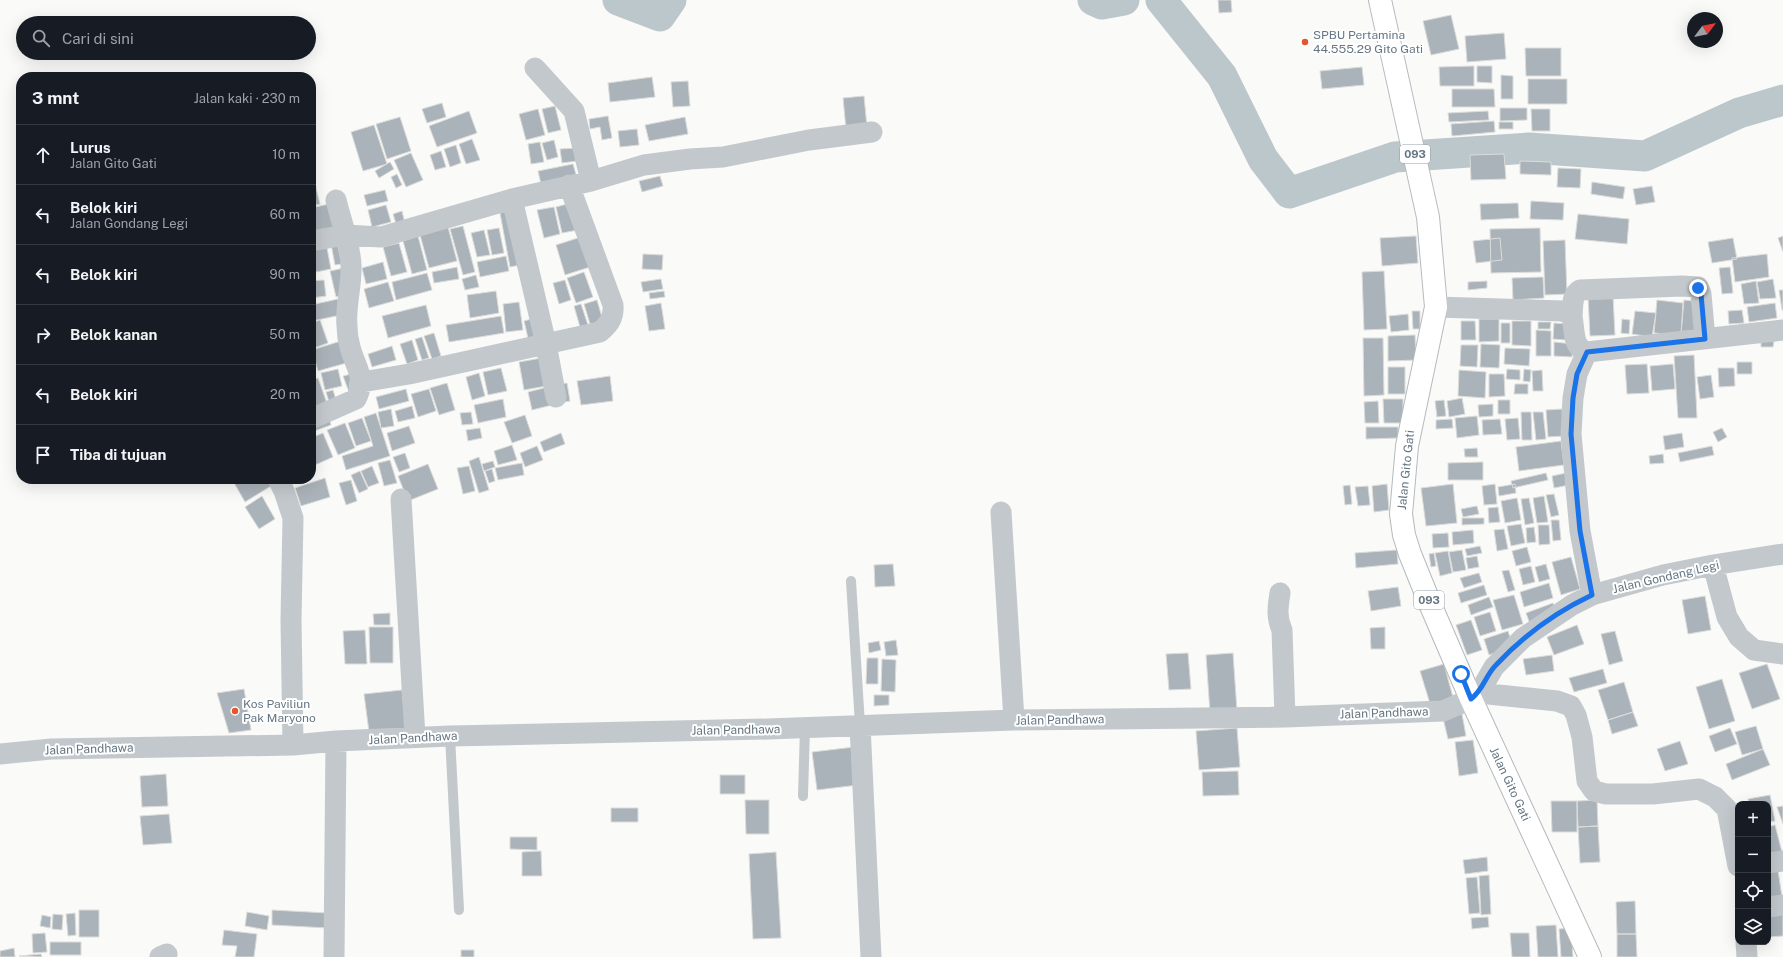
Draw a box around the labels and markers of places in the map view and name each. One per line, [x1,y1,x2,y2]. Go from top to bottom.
place label: SPBU Pertamina 44.555.29 Gito Gati [1313,28,1423,56]
marker: SPBU Pertamina 44.555.29 Gito Gati [1300,37,1310,47]
place label: Kos Paviliun Pak Maryono [243,697,316,725]
marker: Kos Paviliun Pak Maryono [230,706,240,716]

